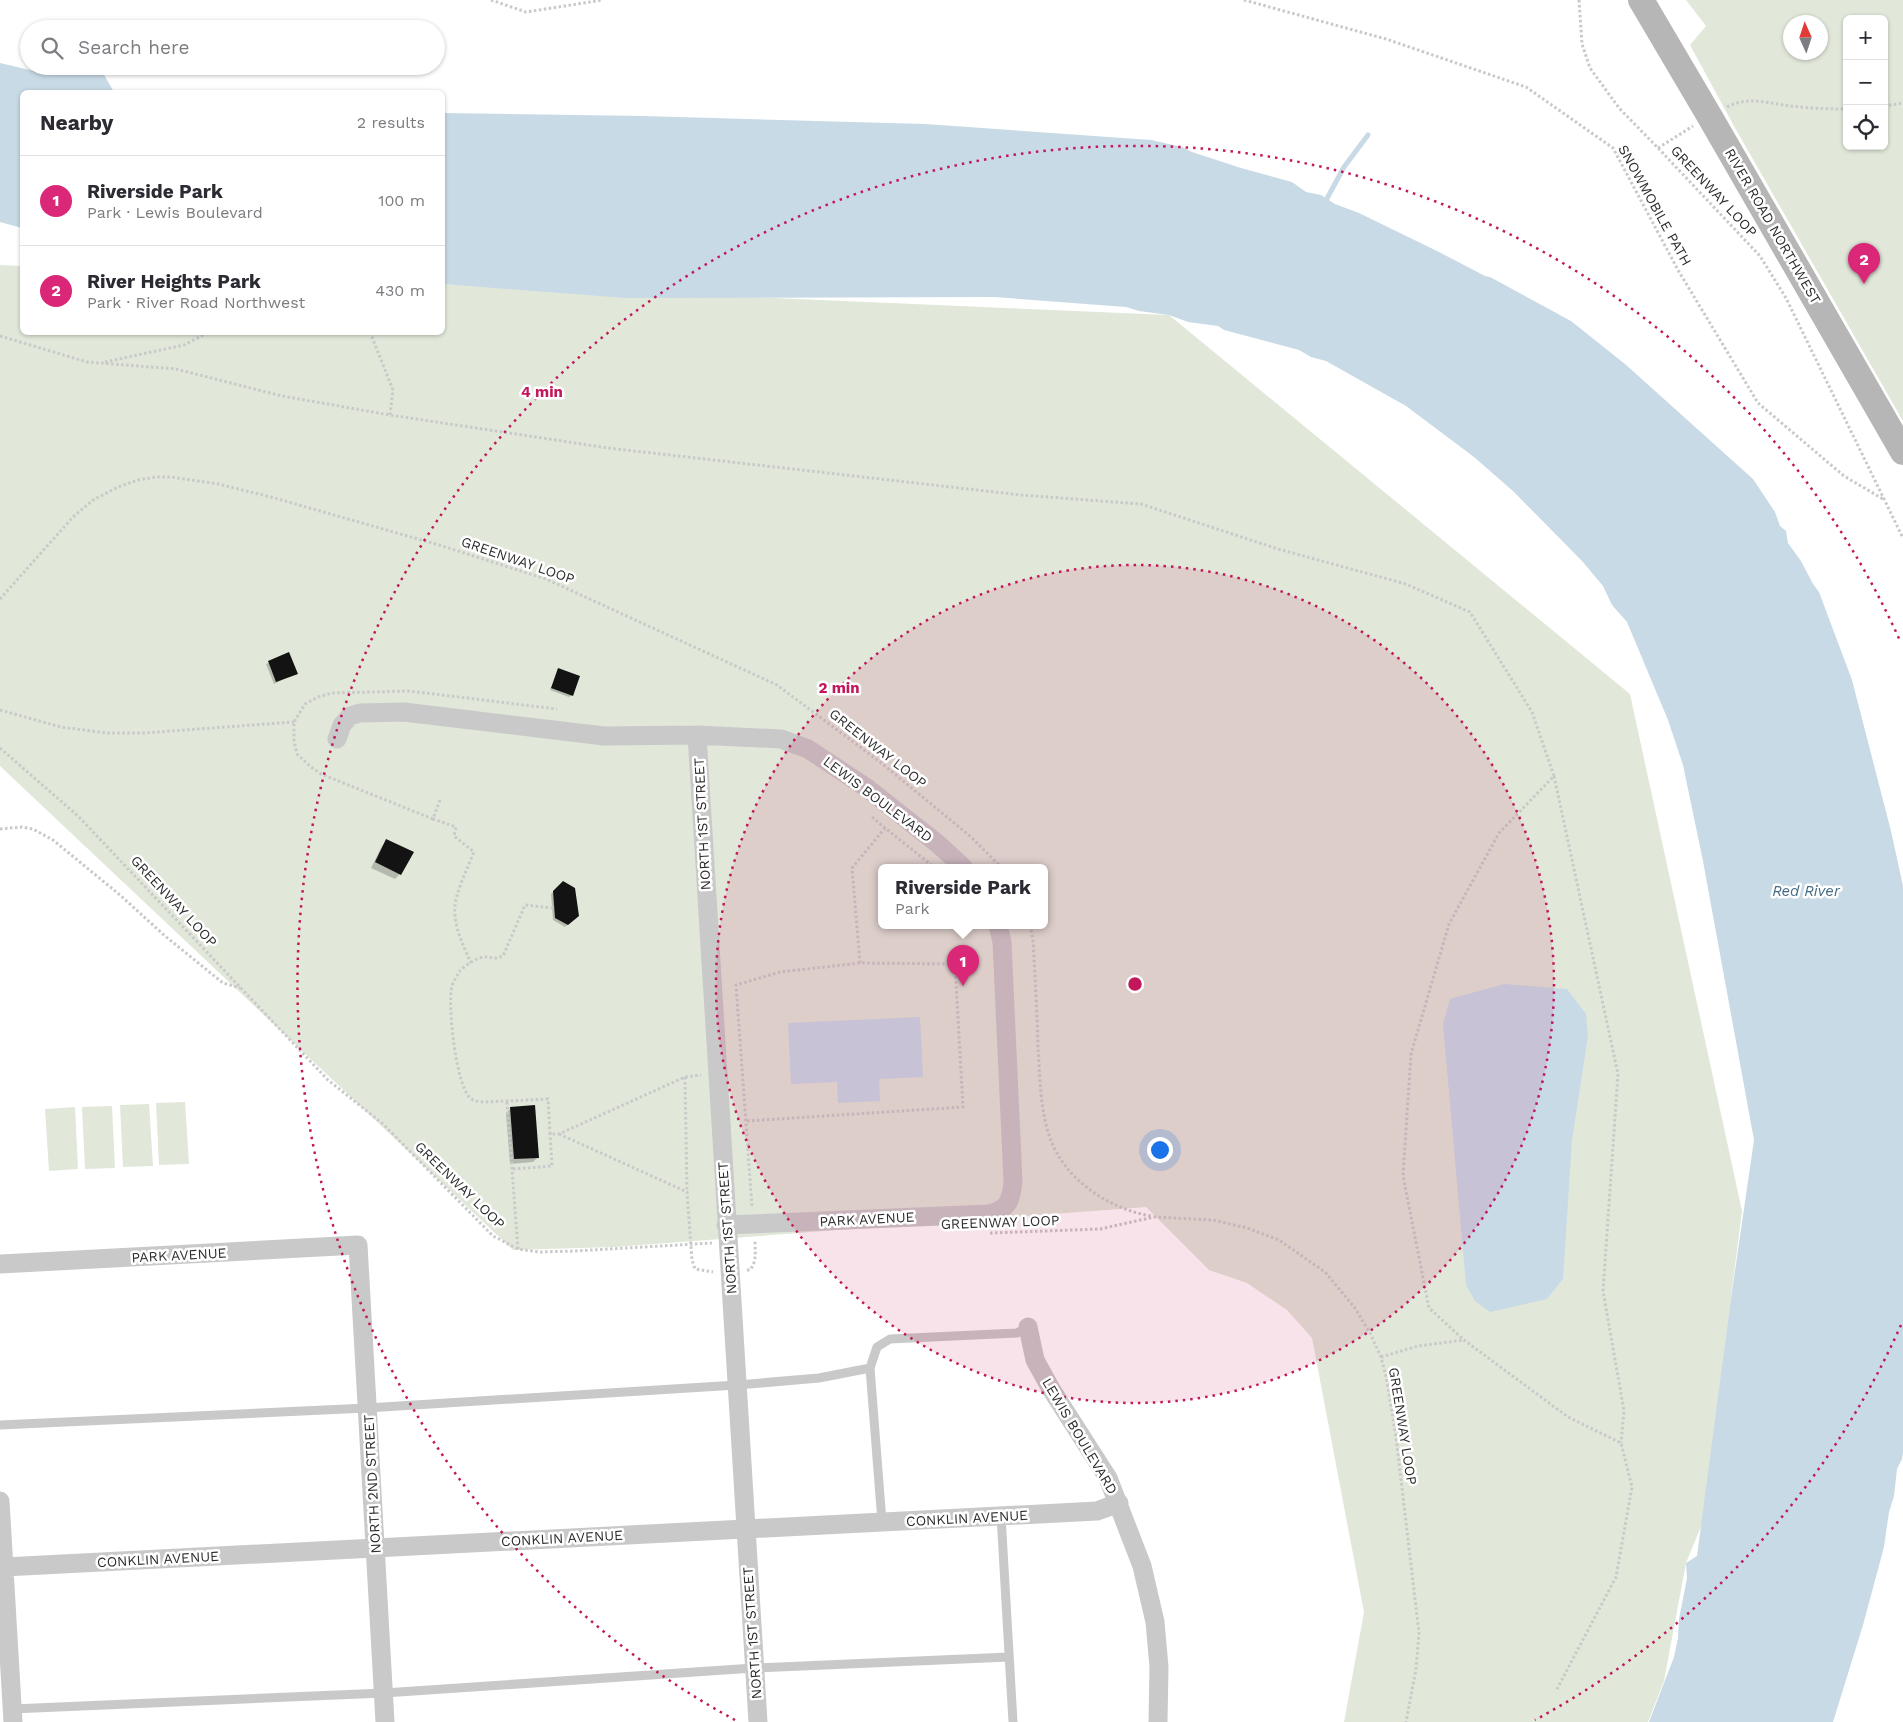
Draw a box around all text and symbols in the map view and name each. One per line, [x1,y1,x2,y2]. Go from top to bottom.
north arrow [1783,15,1828,60]
map controls [1843,15,1888,150]
button: + [1843,15,1888,60]
search box [20,20,445,75]
icon: search [38,34,66,62]
text: Search here [78,36,189,59]
button: − [1843,60,1888,105]
button: locate [1843,105,1888,150]
text: Nearby [40,110,113,135]
text: 2 results [357,113,425,132]
street label: SNOWMOBILE PATH [1615,142,1695,268]
street label: GREENWAY LOOP [1668,142,1760,240]
street label: RIVER ROAD NORTHWEST [1722,145,1824,307]
text: Riverside Park [87,180,223,203]
text: 1 [53,191,59,210]
text: 100 m [378,191,425,210]
text: Park · Lewis Boulevard [87,203,263,222]
pin: 2 [1848,243,1880,284]
text: River Heights Park [87,270,261,293]
text: 2 [51,281,61,300]
text: 430 m [375,281,425,300]
text: Park · River Road Northwest [87,293,305,312]
text: 4 min [521,383,563,401]
street label: GREENWAY LOOP [459,533,577,587]
text: 2 min [818,679,860,697]
street label: GREENWAY LOOP [826,705,930,791]
street label: LEWIS BOULEVARD [820,753,936,845]
street label: NORTH 1ST STREET [691,757,713,891]
street label: GREENWAY LOOP [128,852,220,950]
popup [878,864,1048,929]
text: Riverside Park [895,876,1031,899]
water label: Red River [1772,882,1841,900]
text: Park [895,899,930,918]
pin: 1 [947,945,979,986]
centre of rings [1126,975,1144,993]
your location [1147,1137,1173,1163]
street label: GREENWAY LOOP [412,1138,508,1232]
street label: NORTH 1ST STREET [714,1161,740,1295]
street label: PARK AVENUE [819,1209,915,1229]
street label: GREENWAY LOOP [940,1212,1060,1232]
street label: PARK AVENUE [131,1245,227,1265]
street label: GREENWAY LOOP [1386,1366,1420,1486]
street label: LEWIS BOULEVARD [1039,1375,1121,1497]
street label: NORTH 2ND STREET [360,1414,384,1554]
street label: CONKLIN AVENUE [906,1507,1028,1529]
street label: CONKLIN AVENUE [501,1527,623,1549]
street label: CONKLIN AVENUE [97,1548,219,1570]
street label: NORTH 1ST STREET [739,1566,765,1700]

